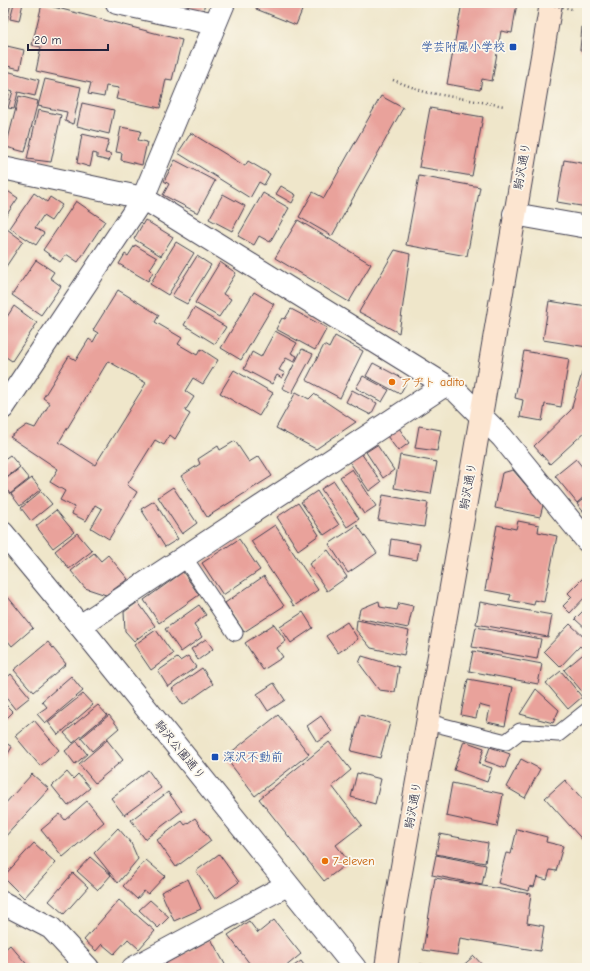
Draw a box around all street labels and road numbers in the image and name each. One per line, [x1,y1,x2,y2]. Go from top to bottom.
street label: 駒沢通り [511,141,533,191]
street label: 駒沢通り [457,461,479,511]
street label: 駒沢公園通り [152,718,208,782]
street label: 駒沢通り [402,780,424,830]

